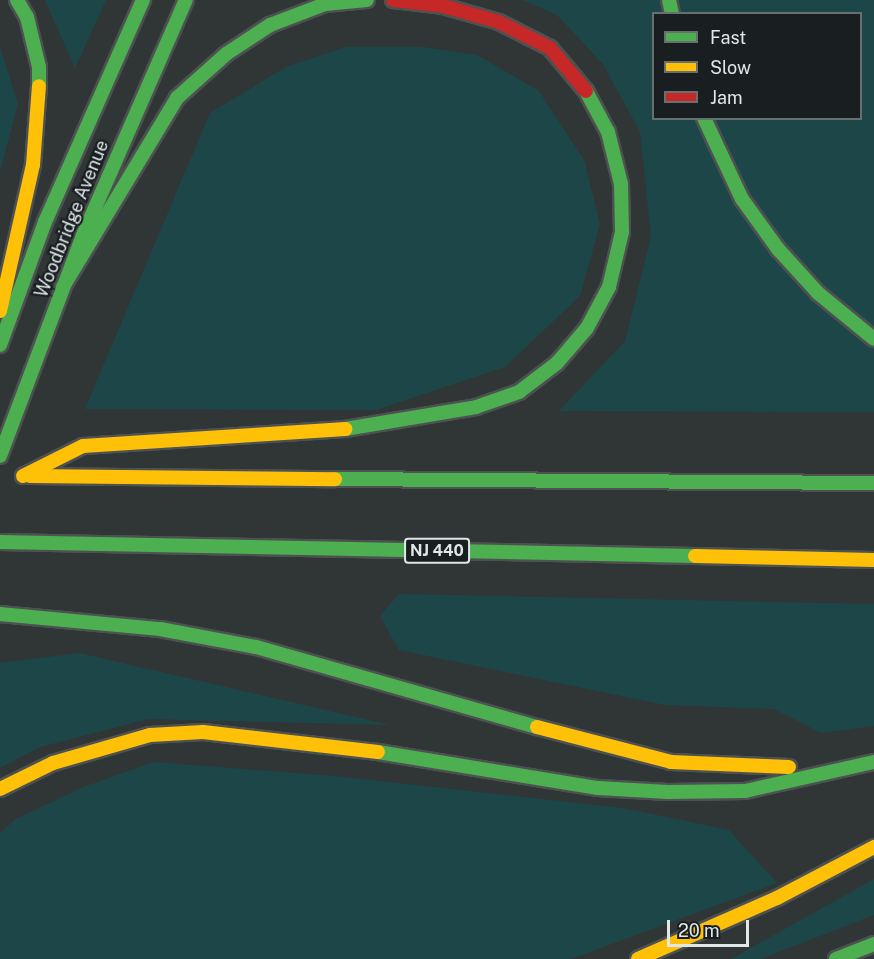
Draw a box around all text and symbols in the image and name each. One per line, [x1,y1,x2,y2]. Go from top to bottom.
legend [652,12,862,120]
text: Fast [710,27,746,48]
text: Slow [710,57,751,78]
text: Jam [710,87,743,108]
street label: Woodbridge Avenue [31,137,113,301]
road number: NJ 440 [404,538,470,564]
scale bar [670,908,752,946]
text: 20 m [678,920,720,941]

